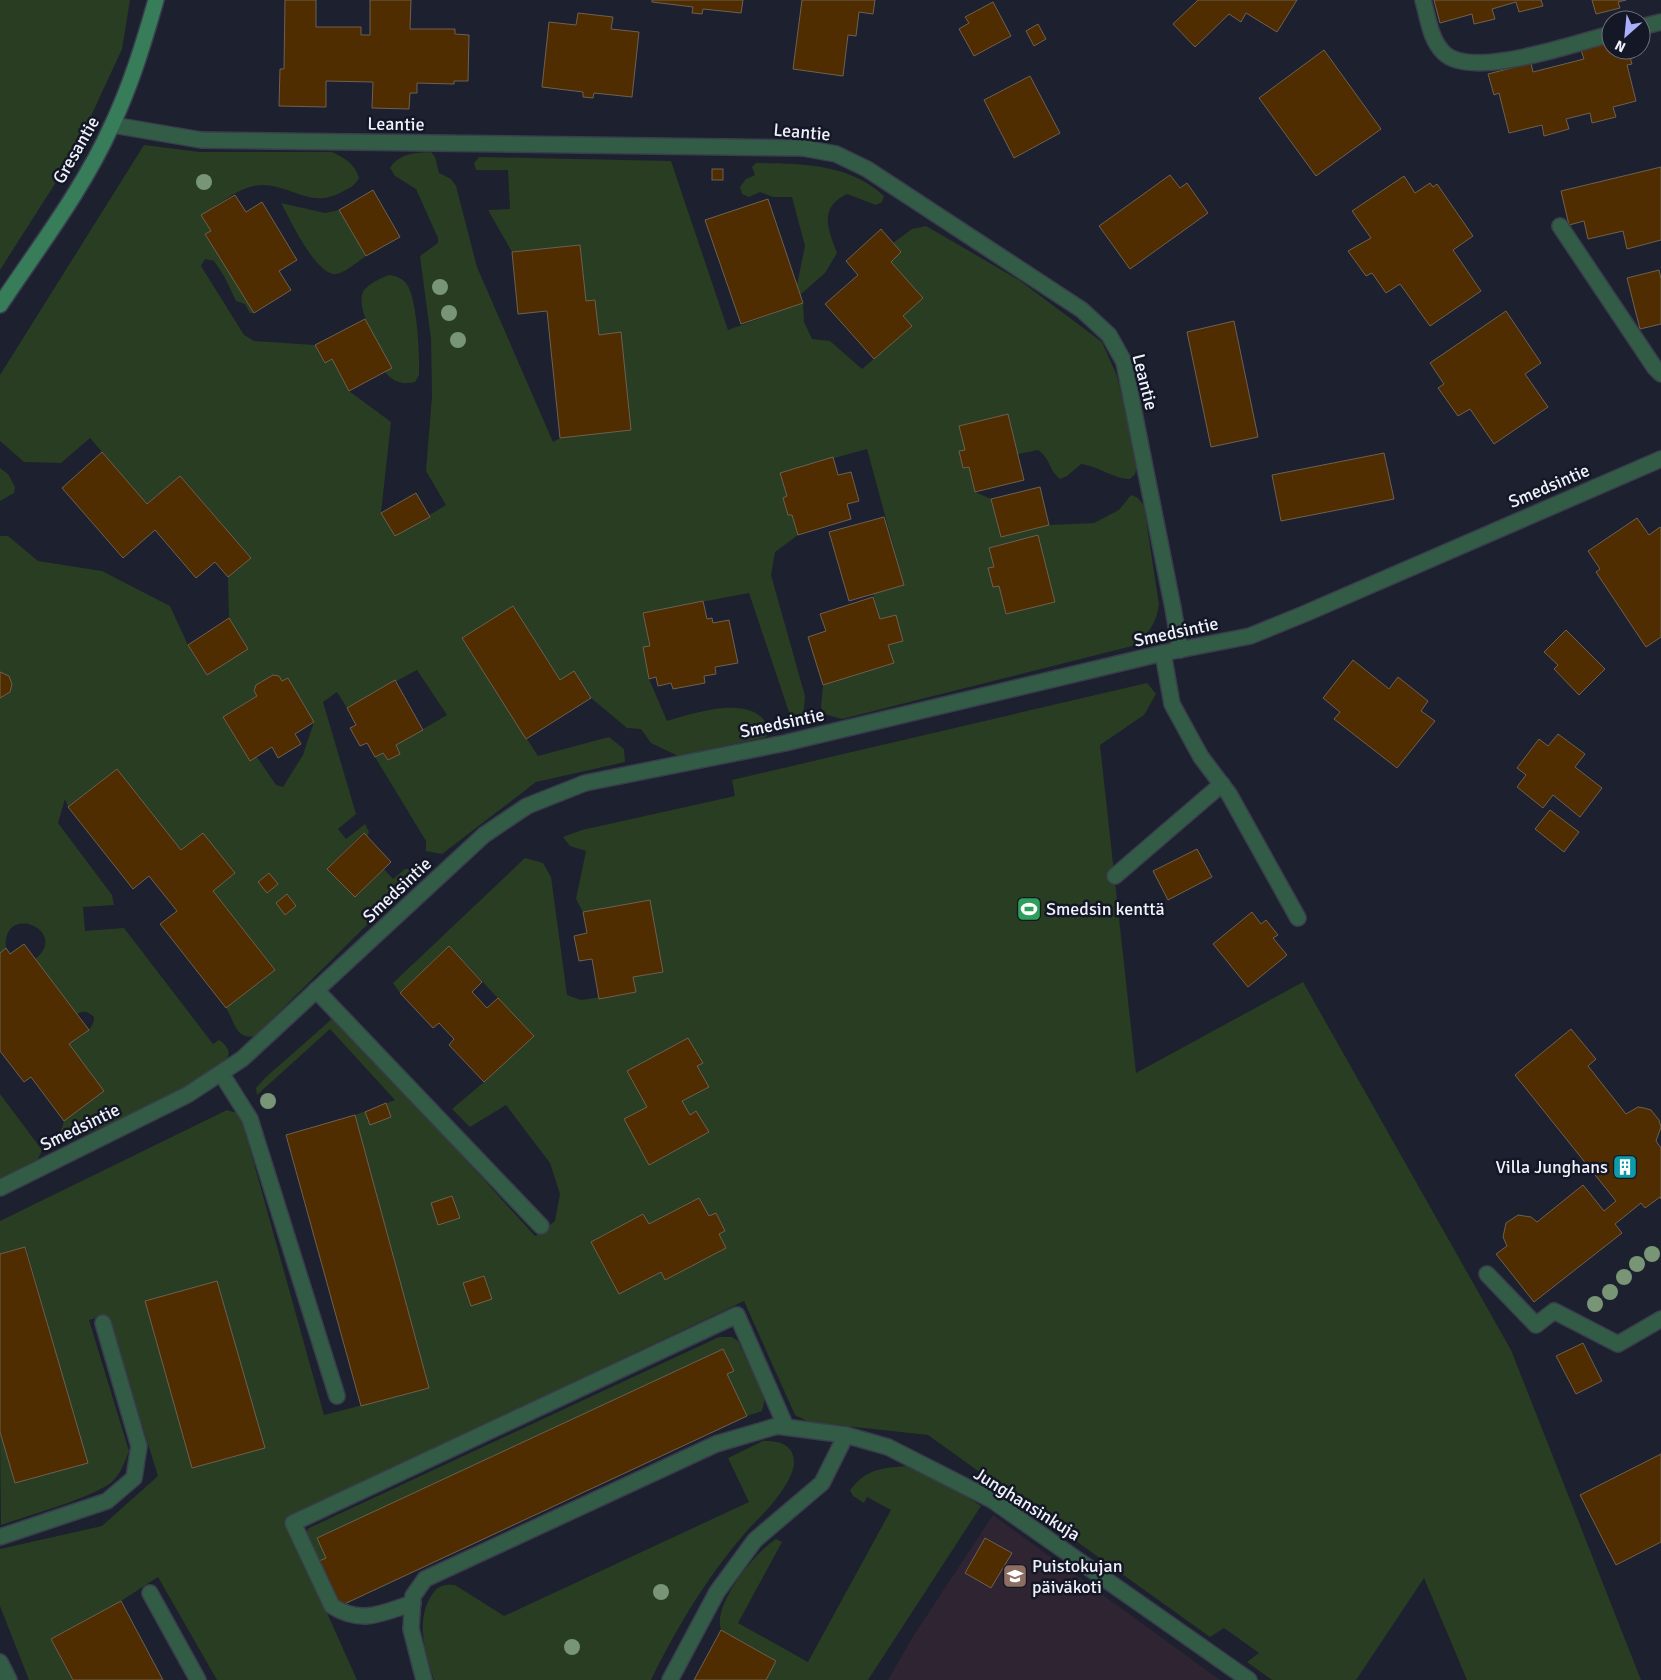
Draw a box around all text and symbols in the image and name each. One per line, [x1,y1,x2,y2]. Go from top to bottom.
north arrow [1601,10,1651,60]
text: N [1612,36,1629,56]
street label: Gresantie [48,112,104,188]
street label: Leantie [367,113,425,135]
street label: Leantie [773,119,831,145]
street label: Leantie [1127,352,1163,412]
street label: Smedsintie [1505,459,1593,513]
street label: Smedsintie [1132,612,1220,652]
street label: Smedsintie [738,703,826,743]
street label: Smedsintie [358,853,436,927]
sports icon: Smedsin kenttä [1016,896,1042,922]
place label: Smedsin kenttä [1046,898,1165,920]
street label: Smedsintie [37,1098,123,1156]
building icon: Villa Junghans [1612,1154,1638,1180]
place label: Villa Junghans [1495,1156,1608,1178]
street label: Junghansinkuja [970,1463,1084,1545]
place label: Puistokujan päiväkoti [1032,1555,1122,1598]
school or university icon: Puistokujan päiväkoti [1002,1563,1028,1589]

